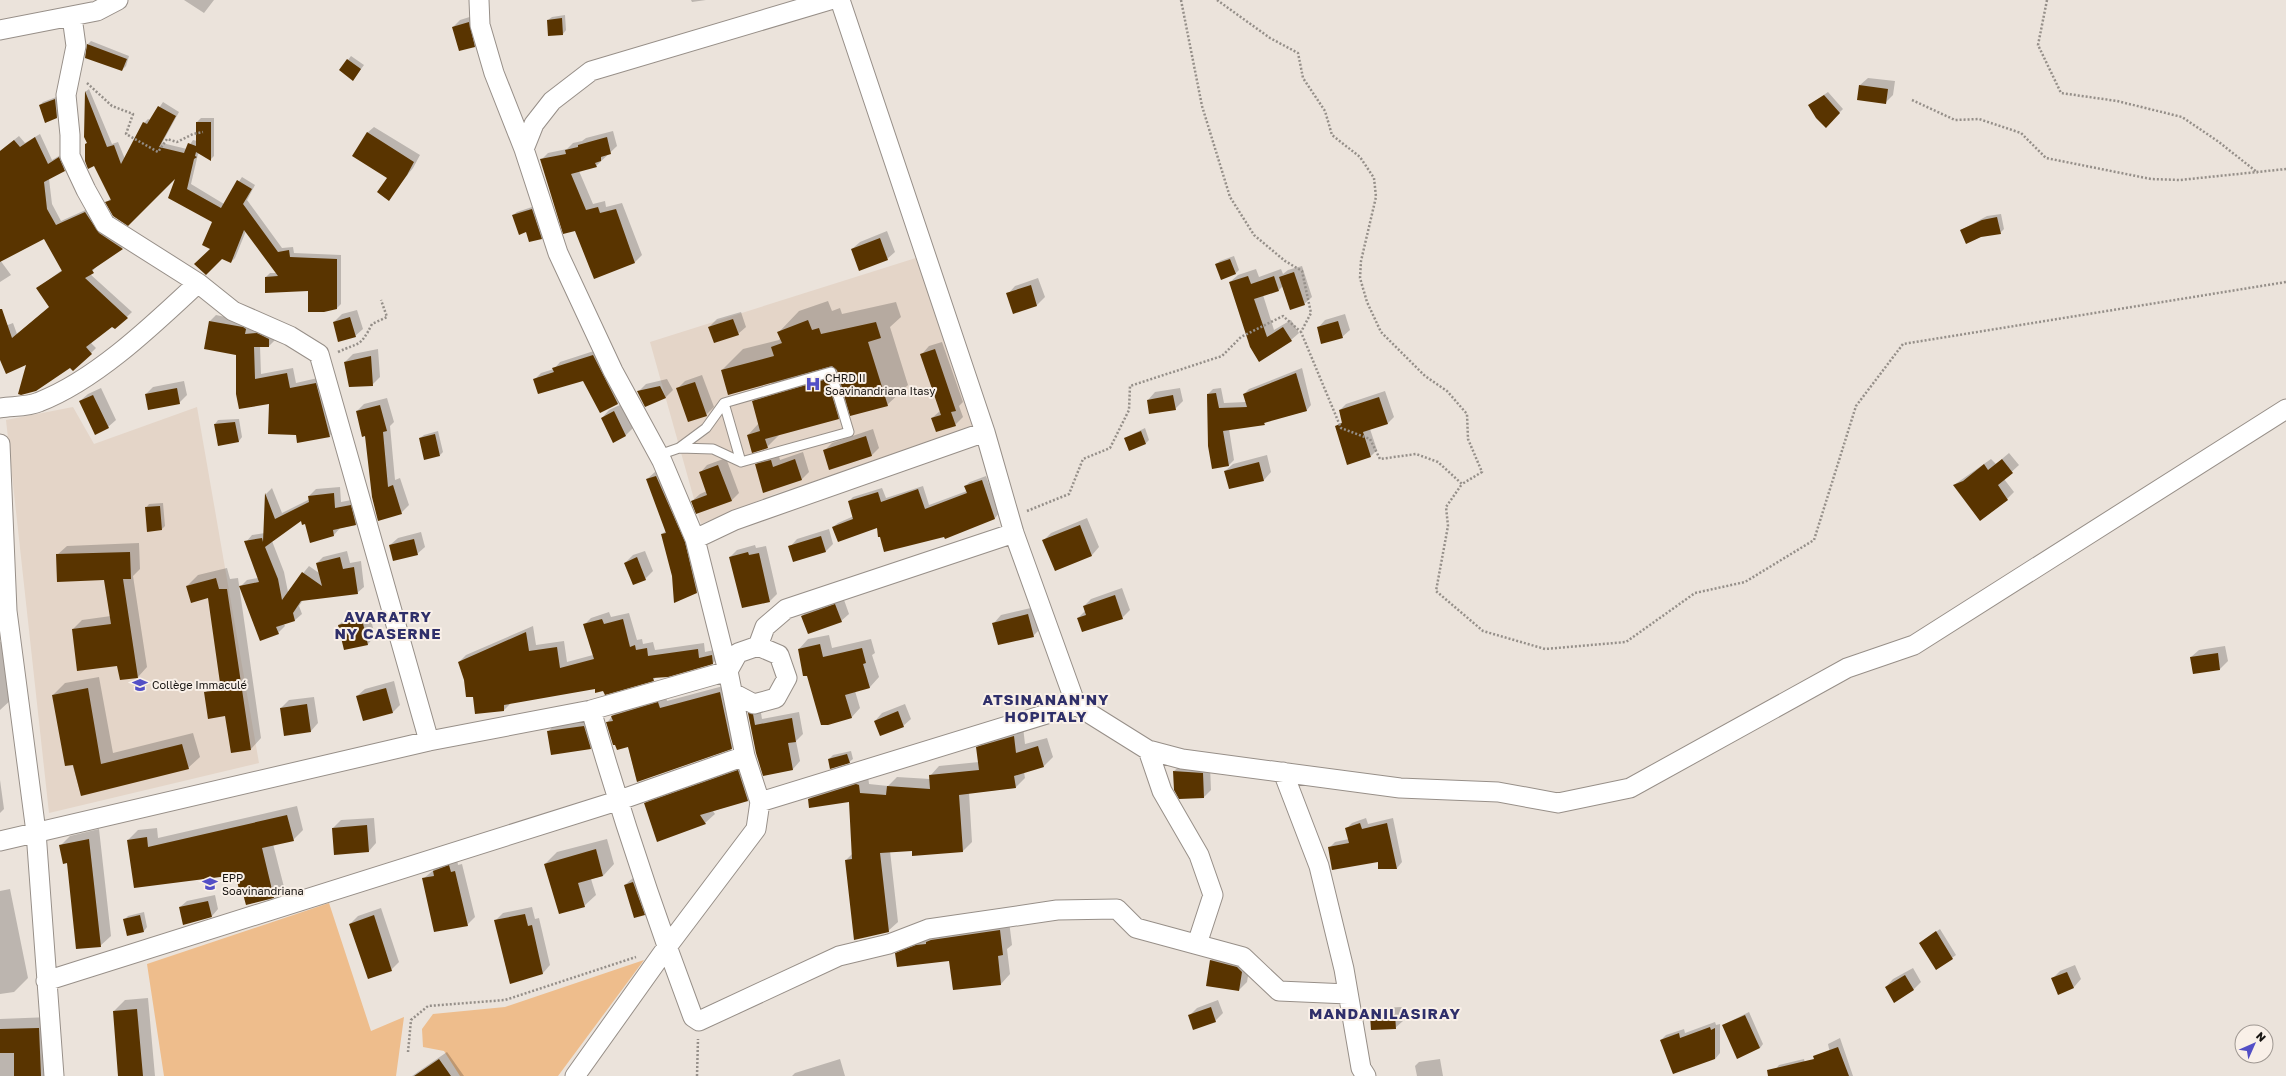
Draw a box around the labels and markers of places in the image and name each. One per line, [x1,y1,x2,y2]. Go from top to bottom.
place label: CHRD II Soavinandriana Itasy [825,371,936,397]
hospital icon: CHRD II Soavinandriana Itasy [804,375,822,393]
school or university icon: Collège Immaculé [131,676,149,694]
place label: Collège Immaculé [152,678,247,691]
place label: EPP Soavinandriana [222,871,304,897]
school or university icon: EPP Soavinandriana [201,875,219,893]

